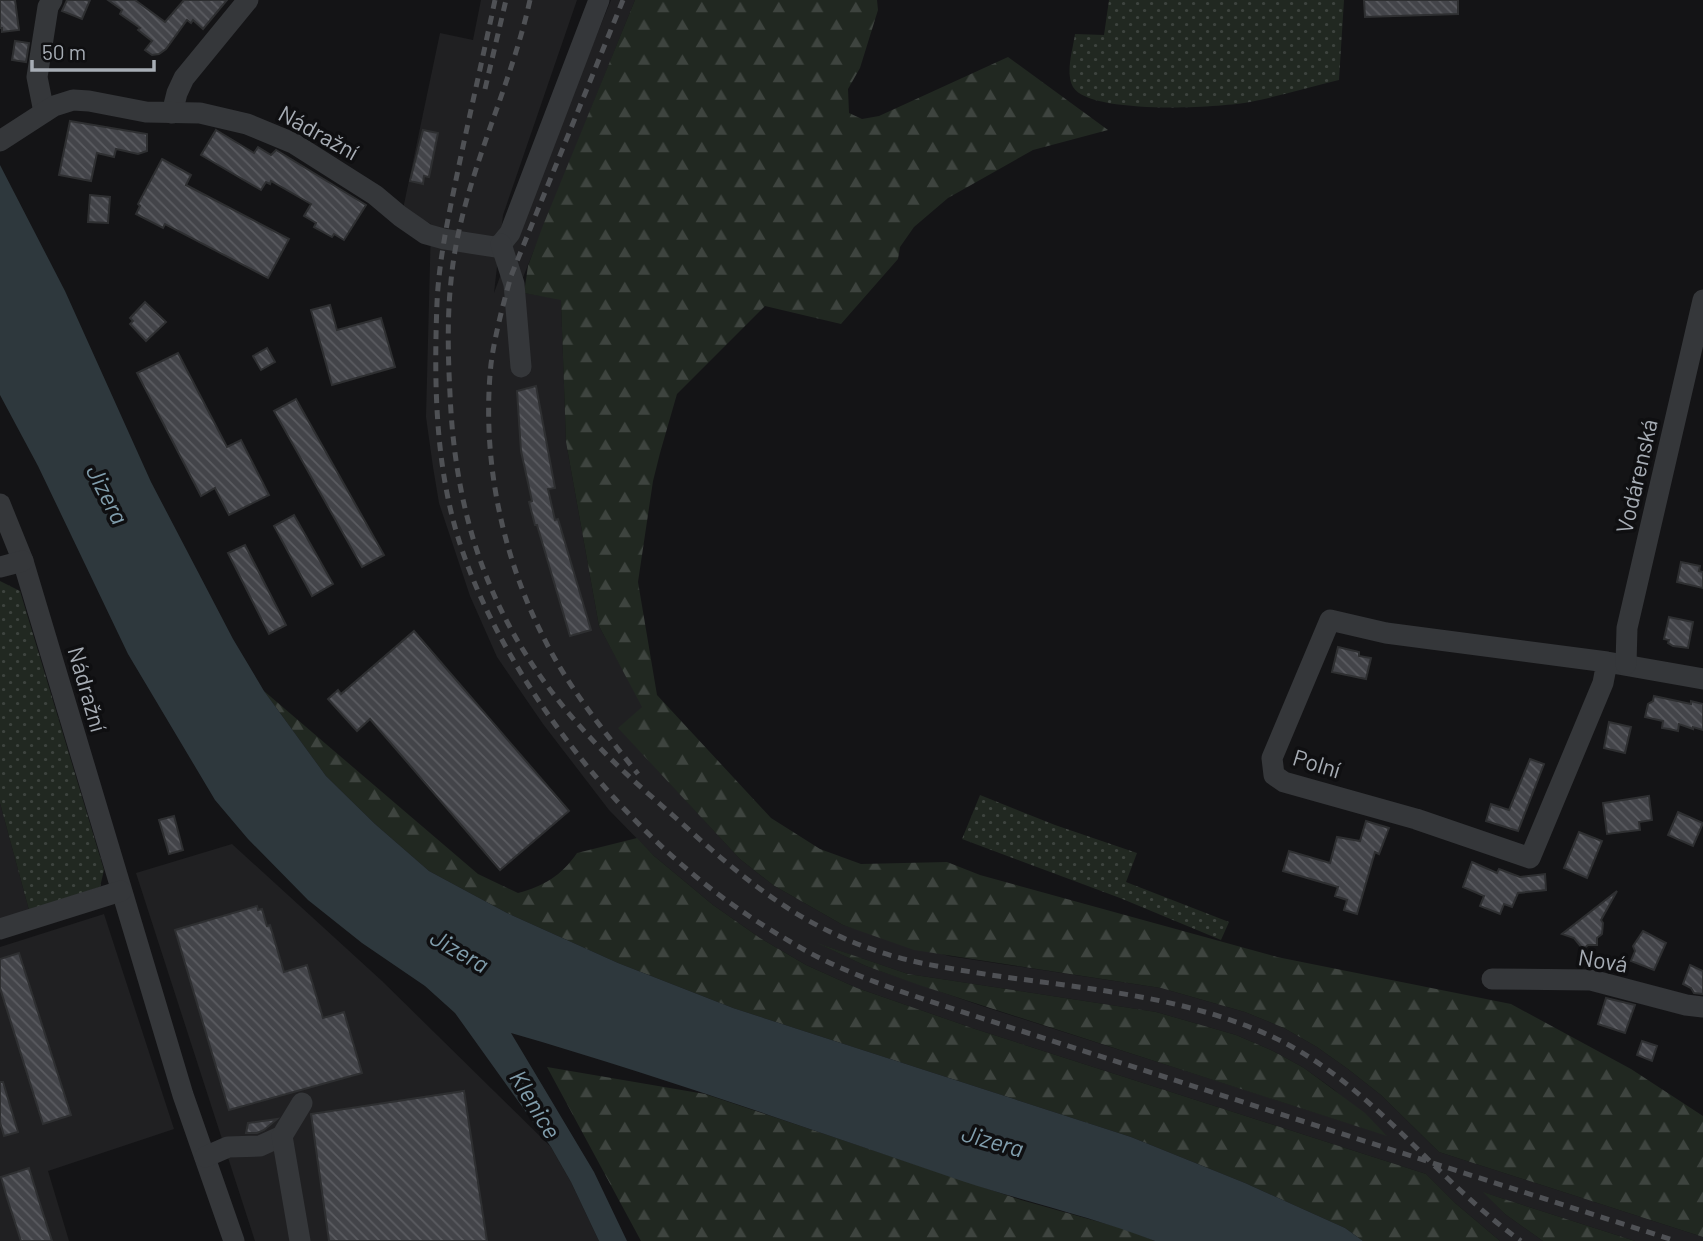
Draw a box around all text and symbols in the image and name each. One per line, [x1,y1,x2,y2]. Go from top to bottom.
scale bar [32,28,154,72]
text: 50 m [42,39,86,64]
street label: Nádražní [274,99,364,165]
street label: Vodárenská [1609,416,1663,536]
water label: Jizera [81,459,135,529]
street label: Nádražní [63,643,114,735]
street label: Polní [1290,743,1344,783]
water label: Jizera [425,922,495,978]
street label: Nová [1576,942,1630,978]
water label: Klenice [504,1064,568,1144]
water label: Jizera [959,1117,1027,1163]

